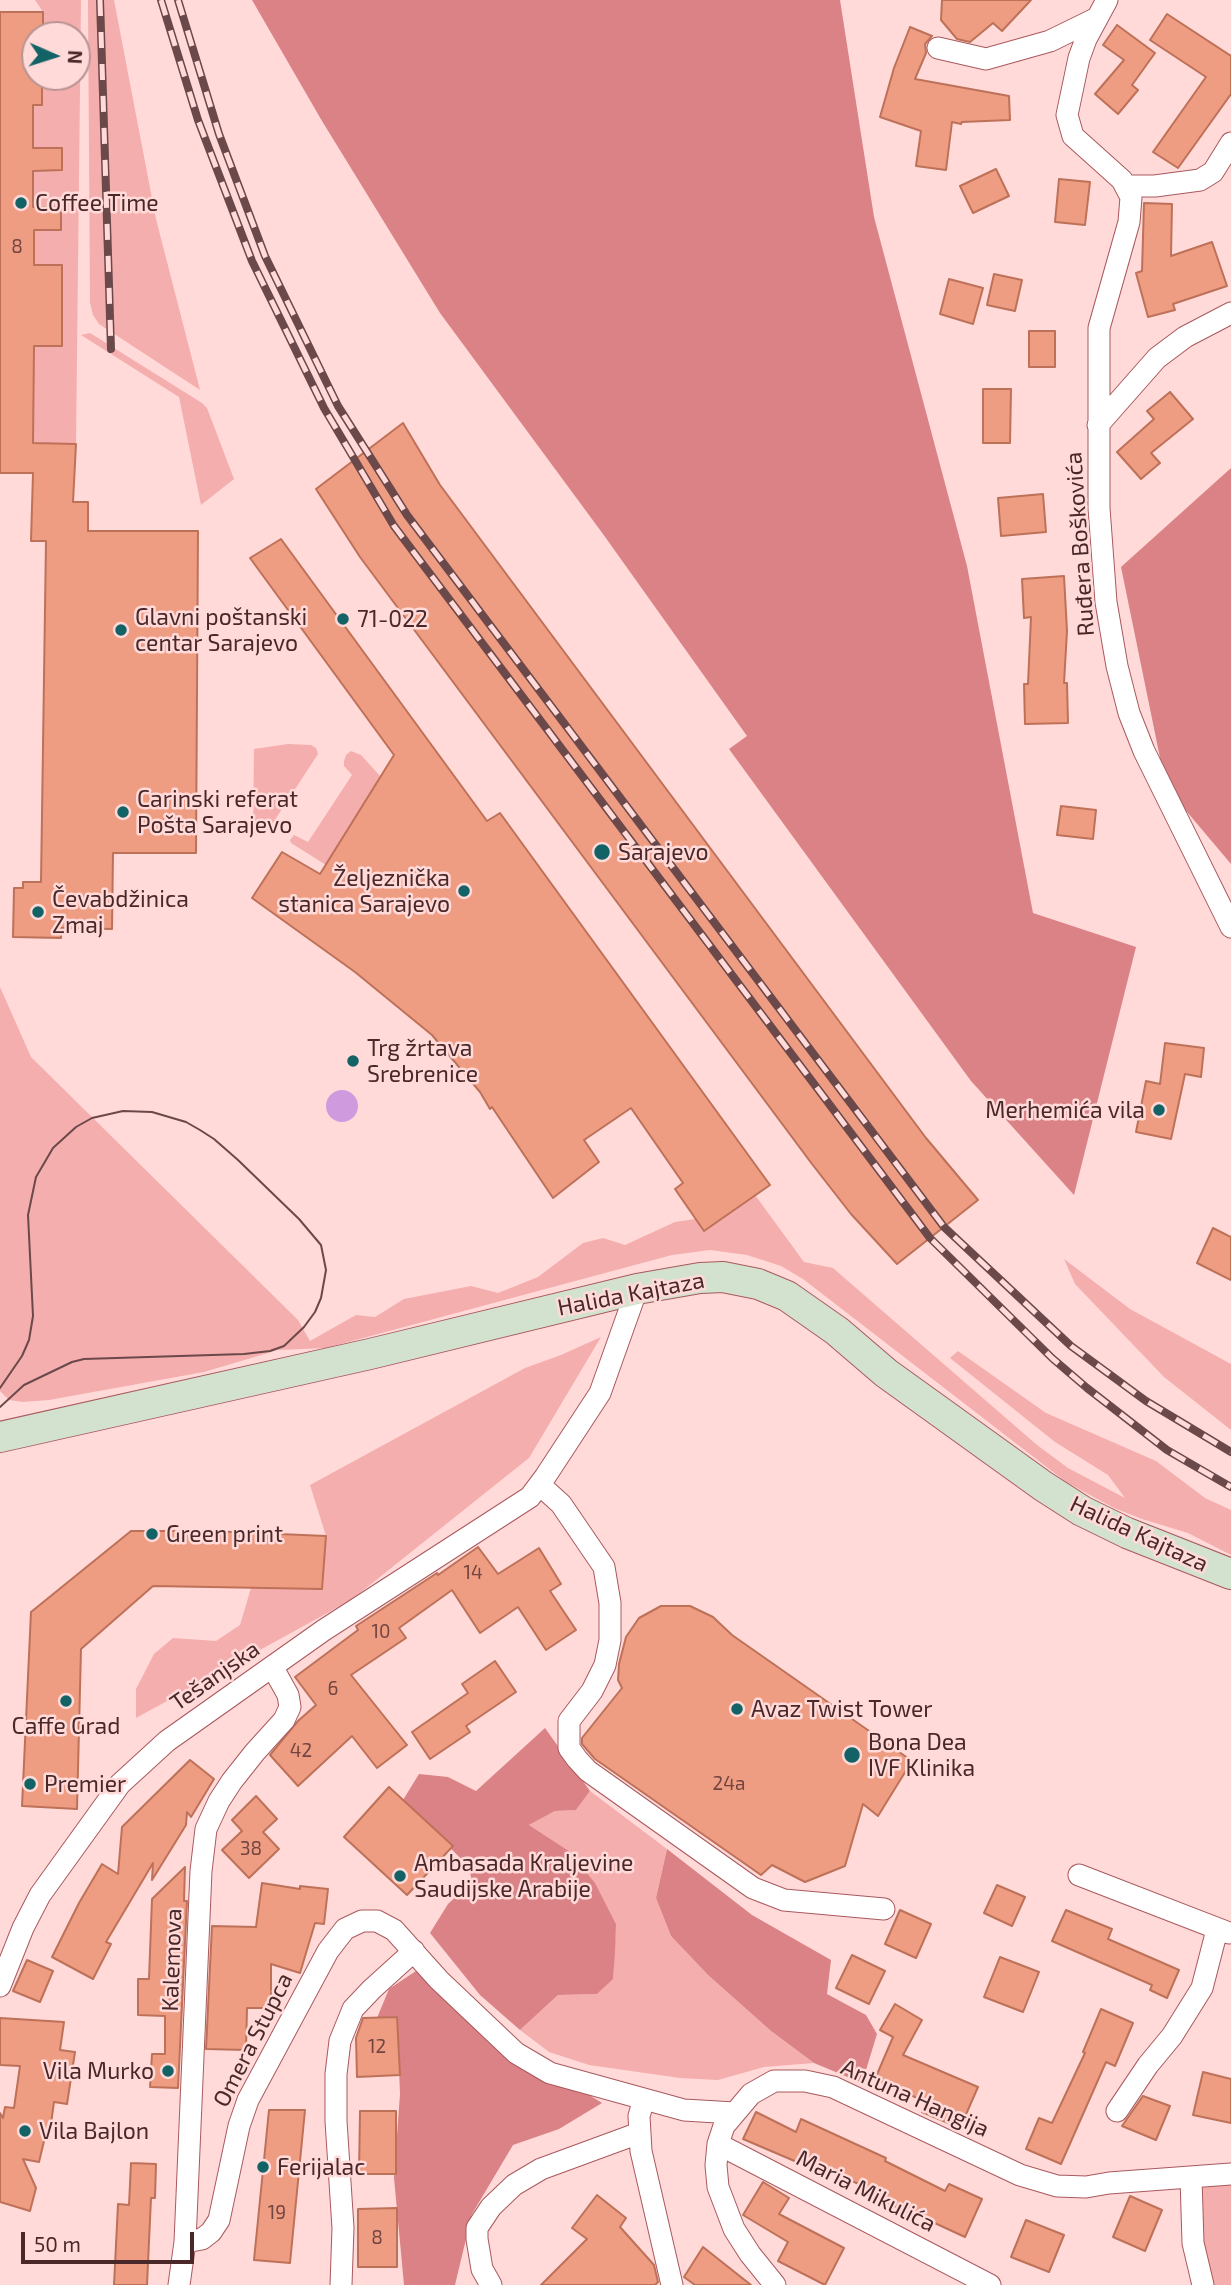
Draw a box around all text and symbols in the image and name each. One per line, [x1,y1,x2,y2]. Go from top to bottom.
north arrow [21,21,91,91]
text: N [64,50,87,64]
place label: Coffee Time [35,189,159,217]
marker: Coffee Time [13,195,29,211]
house number: 8 [11,236,23,258]
street label: Ruđera Boškovića [1060,451,1100,637]
place label: Glavni poštanski centar Sarajevo [135,603,307,657]
place label: 71-022 [357,605,428,633]
marker: 71-022 [335,611,351,627]
marker: Glavni poštanski centar Sarajevo [113,622,129,638]
place label: Carinski referat Pošta Sarajevo [137,785,298,839]
marker: Carinski referat Pošta Sarajevo [115,804,131,820]
place label: Sarajevo [618,838,709,866]
marker: Sarajevo [592,842,612,862]
place label: Željeznička stanica Sarajevo [278,864,450,918]
marker: Željeznička stanica Sarajevo [456,883,472,899]
place label: Čevabdžinica Zmaj [52,885,189,939]
marker: Čevabdžinica Zmaj [30,904,46,920]
place label: Trg žrtava Srebrenice [367,1034,478,1088]
marker: Trg žrtava Srebrenice [345,1053,361,1069]
place label: Merhemića vila [985,1096,1145,1124]
marker: Merhemića vila [1151,1102,1167,1118]
street label: Halida Kajtaza [555,1266,707,1322]
street label: Halida Kajtaza [1066,1490,1212,1578]
place label: Green print [166,1520,283,1548]
marker: Green print [144,1526,160,1542]
house number: 14 [463,1562,483,1584]
house number: 10 [371,1621,391,1643]
street label: Tešanjska [165,1635,265,1717]
house number: 6 [328,1678,338,1700]
marker: Caffe Grad [58,1693,74,1709]
place label: Avaz Twist Tower [751,1695,933,1723]
marker: Avaz Twist Tower [729,1701,745,1717]
place label: Caffe Grad [12,1712,120,1740]
place label: Bona Dea IVF Klinika [868,1728,975,1782]
house number: 42 [290,1740,312,1762]
marker: Bona Dea IVF Klinika [842,1745,862,1765]
place label: Premier [44,1770,126,1798]
house number: 24a [713,1773,745,1795]
marker: Premier [22,1776,38,1792]
house number: 38 [240,1838,262,1860]
place label: Ambasada Kraljevine Saudijske Arabije [414,1849,633,1903]
marker: Ambasada Kraljevine Saudijske Arabije [392,1868,408,1884]
street label: Kalemova [156,1908,188,2012]
street label: Omera Stupca [207,1968,299,2112]
house number: 12 [368,2036,386,2058]
street label: Antuna Hangija [837,2053,993,2143]
place label: Vila Murko [43,2057,154,2085]
marker: Vila Murko [160,2063,176,2079]
place label: Vila Bajlon [39,2117,149,2145]
marker: Vila Bajlon [17,2123,33,2139]
street label: Maria Mikulića [792,2144,940,2238]
place label: Ferijalac [277,2153,365,2181]
marker: Ferijalac [255,2159,271,2175]
house number: 19 [268,2202,286,2224]
scale bar [24,2218,198,2262]
house number: 8 [371,2227,383,2249]
text: 50 m [34,2231,81,2256]

